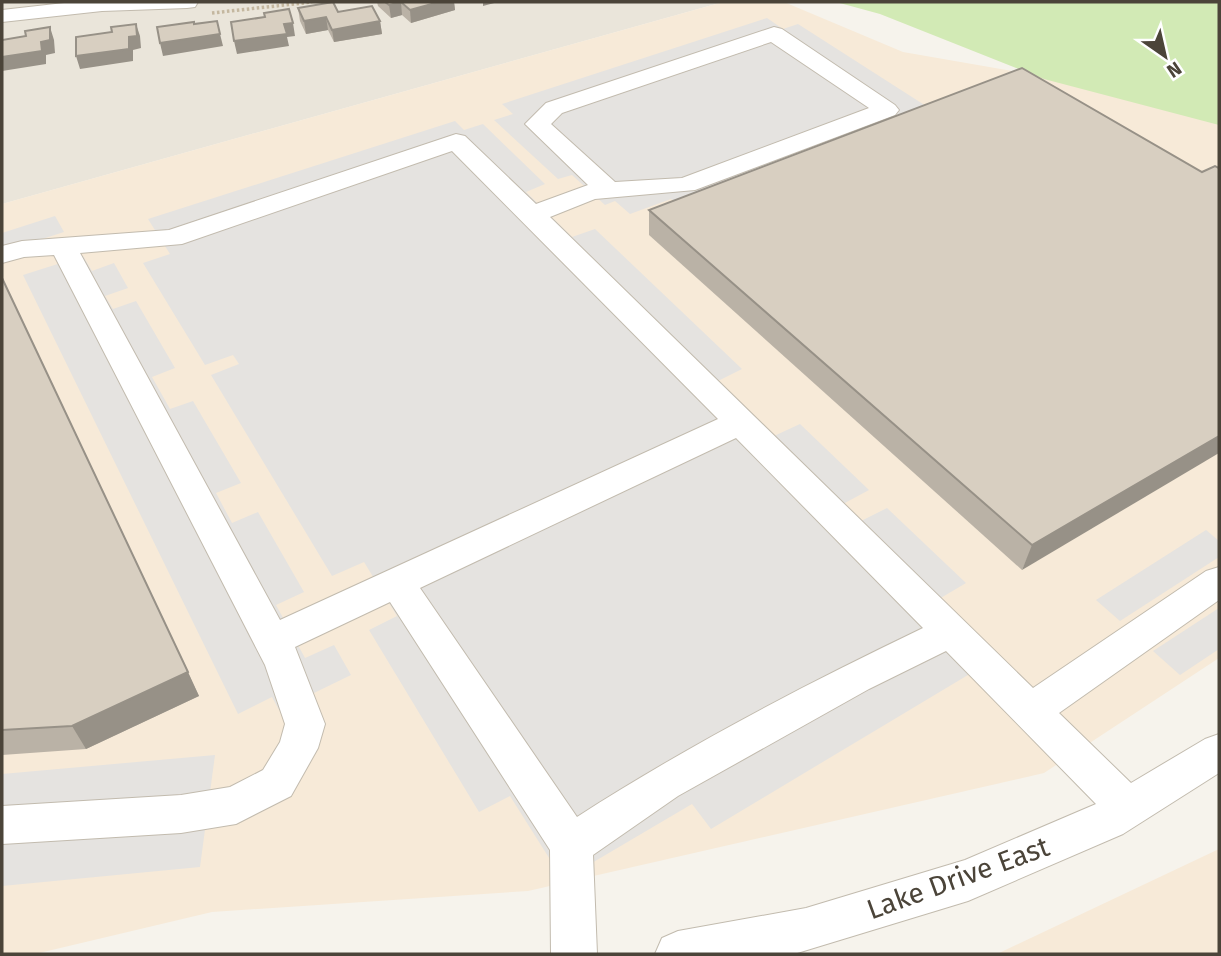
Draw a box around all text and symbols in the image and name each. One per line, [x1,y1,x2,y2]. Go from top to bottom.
north arrow [1130,21,1200,91]
text: N [1163,57,1186,83]
street label: Lake Drive East [862,829,1054,926]

